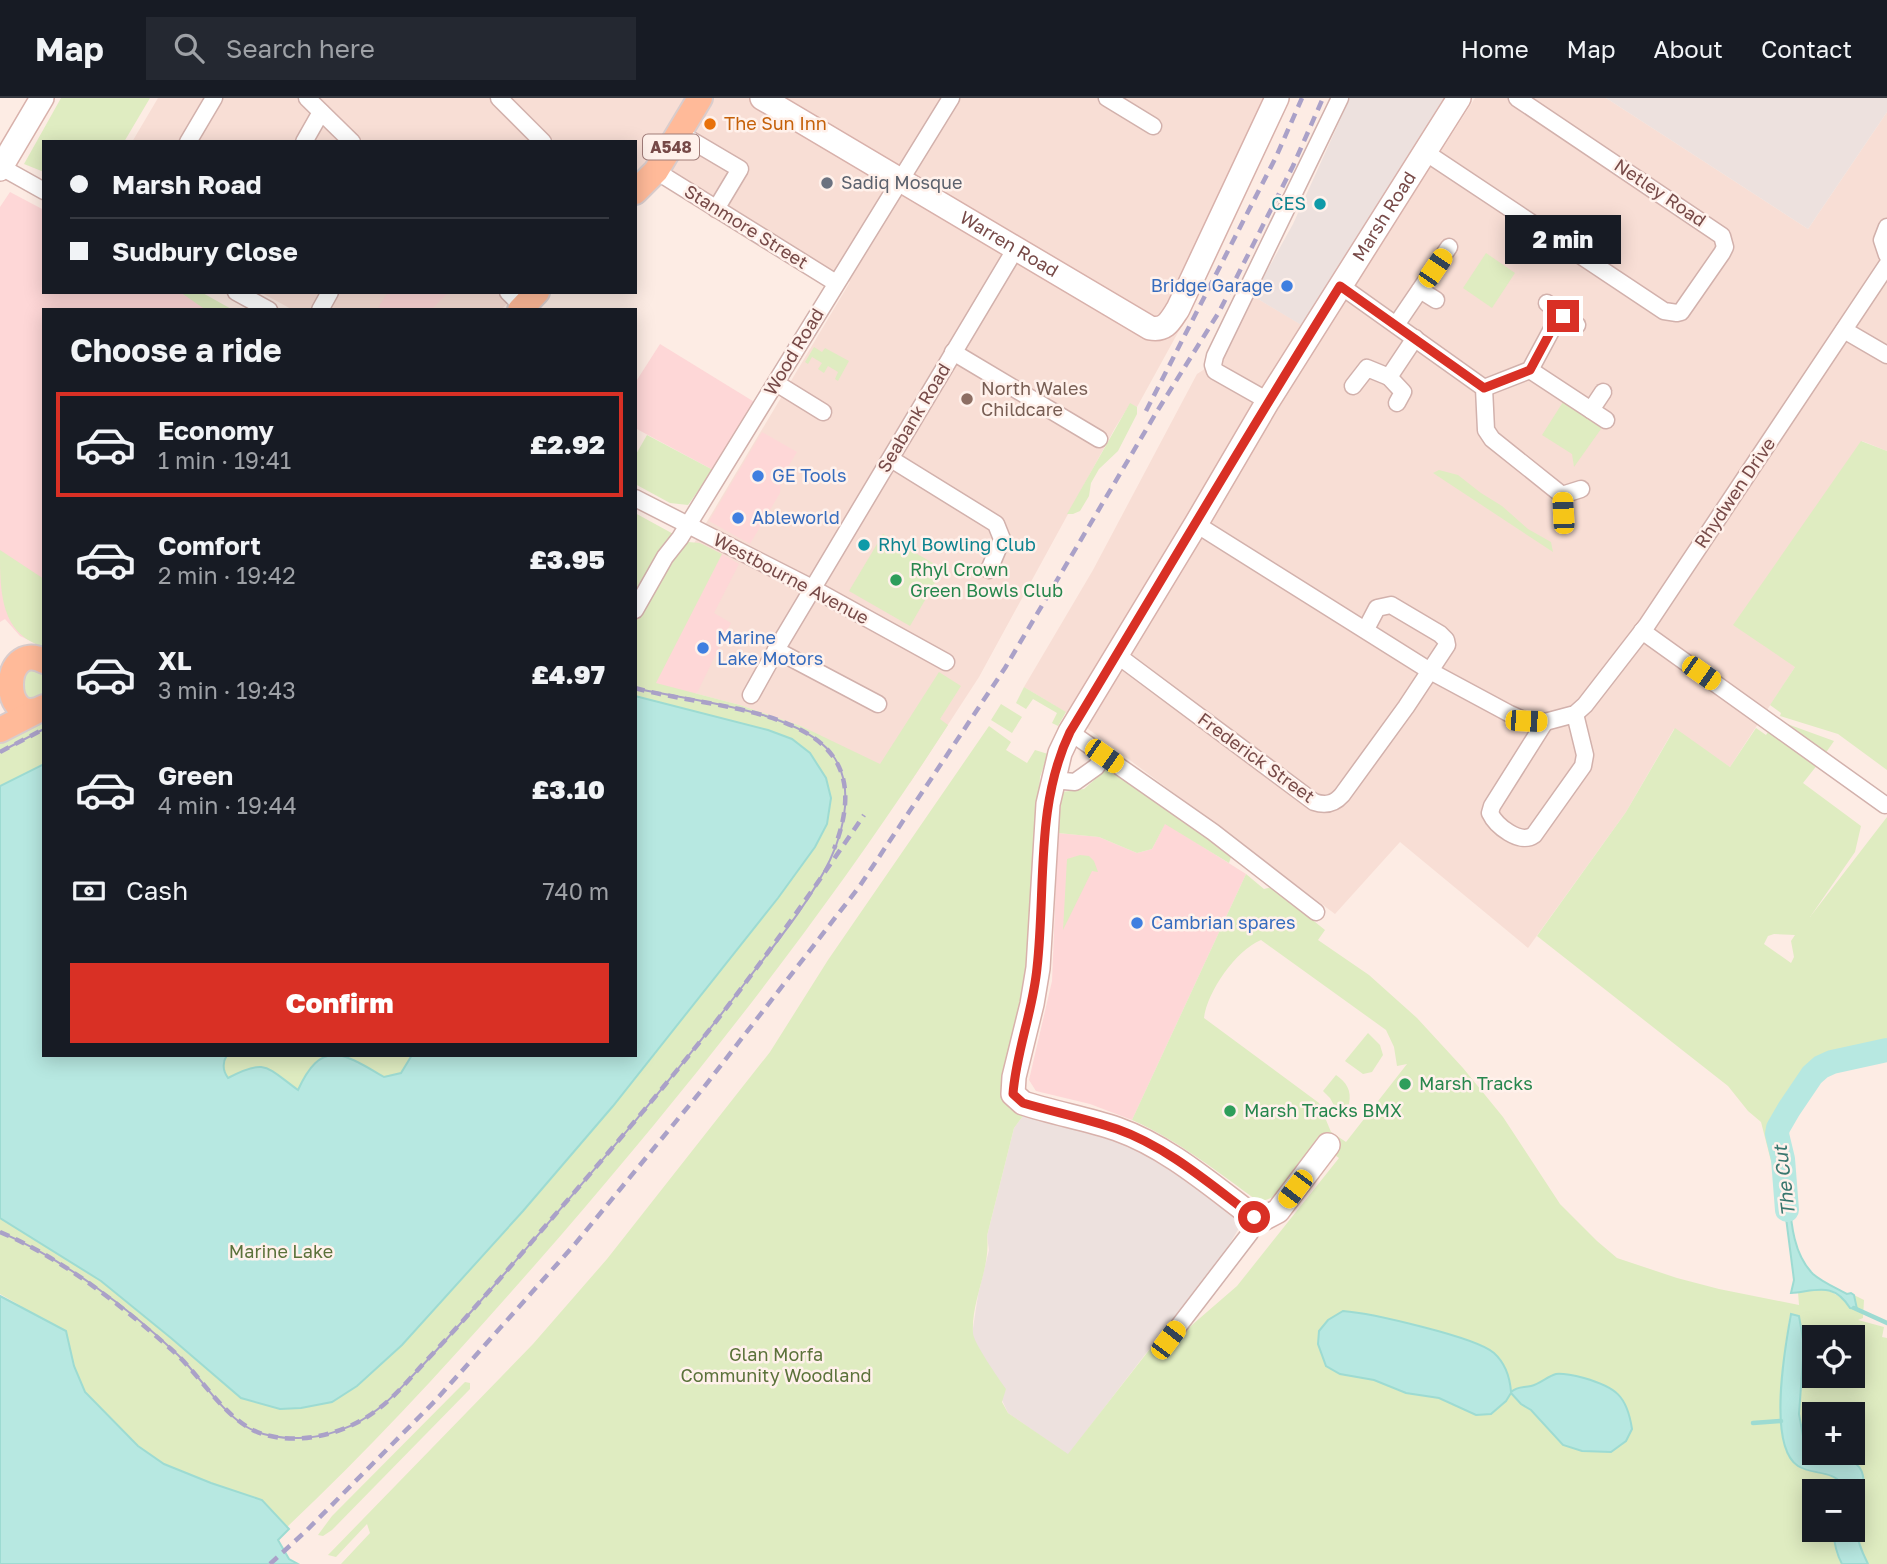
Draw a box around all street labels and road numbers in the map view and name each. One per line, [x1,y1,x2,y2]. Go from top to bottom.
road number: A548 [643,134,699,159]
street label: Netley Road [1611,154,1711,231]
street label: Marsh Road [1347,167,1420,265]
street label: Stanmore Street [681,179,812,273]
street label: Warren Road [956,206,1063,281]
street label: Wood Road [759,304,828,399]
street label: Seabank Road [872,359,954,476]
street label: Rhydwen Drive [1689,433,1779,552]
street label: Westbourne Avenue [710,528,873,628]
street label: Frederick Street [1194,707,1319,807]

